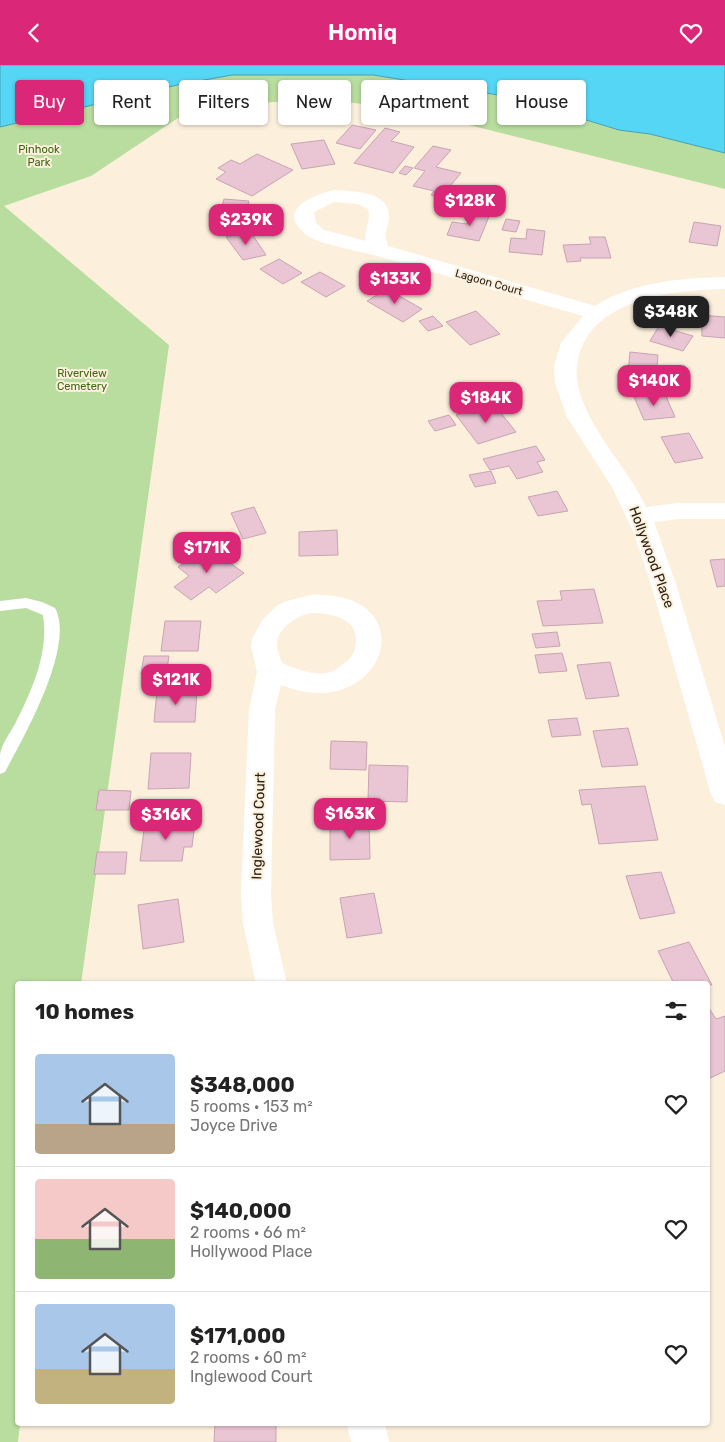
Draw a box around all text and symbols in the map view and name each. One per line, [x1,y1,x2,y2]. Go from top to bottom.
icon: back [20,19,48,47]
text: Homiq [328,19,397,46]
icon: heart [677,19,705,47]
chip: Buy [15,80,84,125]
chip: Rent [94,80,169,125]
chip: Filters [179,80,268,125]
chip: New [278,80,351,125]
chip: Apartment [361,80,487,125]
chip: House [497,80,586,125]
park label: Pinhook Park [18,143,60,169]
pin: $128K [435,185,505,227]
text: $128K [445,191,495,210]
pin: $239K [211,203,281,246]
text: $239K [220,210,272,229]
pin: $133K [360,263,430,305]
street label: Lagoon Court [454,267,525,299]
text: $133K [370,269,420,288]
pin: $348K [636,295,706,338]
text: $348K [644,302,698,321]
pin: $140K [619,365,689,407]
park label: Riverview Cemetery [57,367,107,393]
text: $140K [628,371,680,390]
pin: $184K [451,381,521,424]
text: $184K [460,388,512,407]
street label: Hollywood Place [625,504,678,611]
pin: $171K [172,531,242,574]
text: $171K [184,538,230,557]
pin: $121K [141,663,211,706]
text: $121K [152,670,200,689]
street label: Inglewood Court [248,772,269,880]
pin: $163K [315,797,385,840]
pin: $316K [131,799,201,841]
text: $163K [325,804,375,823]
text: $316K [141,805,191,824]
icon: filters [662,997,690,1025]
text: 10 homes [35,999,134,1024]
text: $348,000 [190,1072,295,1097]
icon: home [75,1074,135,1134]
icon: heart [662,1090,690,1118]
text: 5 rooms · 153 m² [190,1097,313,1116]
text: Joyce Drive [190,1116,278,1135]
text: $140,000 [190,1198,291,1223]
icon: home [75,1199,135,1259]
icon: heart [662,1215,690,1243]
text: 2 rooms · 66 m² [190,1223,306,1242]
text: Hollywood Place [190,1242,312,1261]
text: $171,000 [190,1323,285,1348]
icon: home [75,1324,135,1384]
icon: heart [662,1340,690,1368]
text: 2 rooms · 60 m² [190,1348,307,1367]
text: Inglewood Court [190,1367,312,1386]

